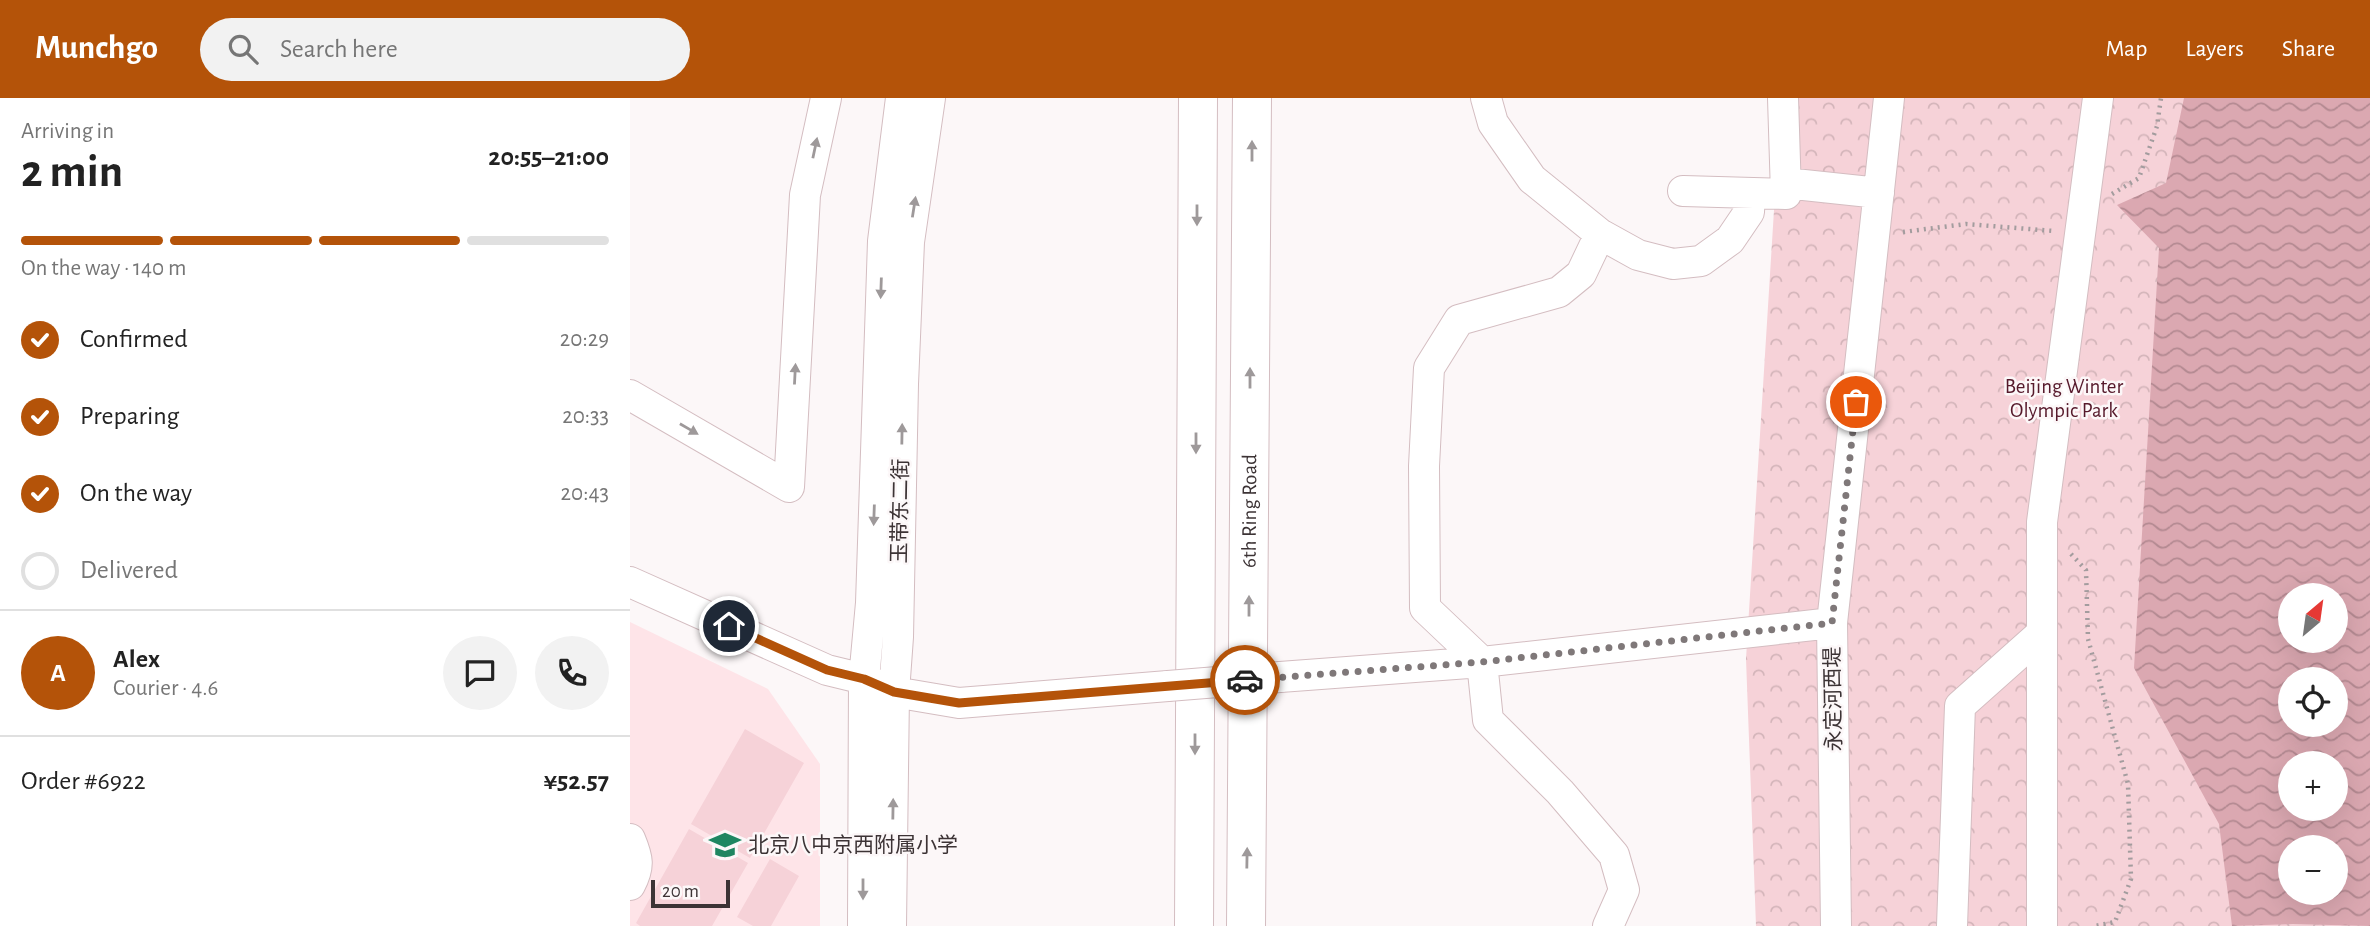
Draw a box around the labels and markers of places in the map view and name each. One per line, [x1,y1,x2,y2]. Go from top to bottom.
pin [1826,372,1886,432]
pin [699,596,759,656]
school or university icon: 北京八中京西附属小学 [708,828,742,862]
place label: 北京八中京西附属小学 [748,834,958,856]

